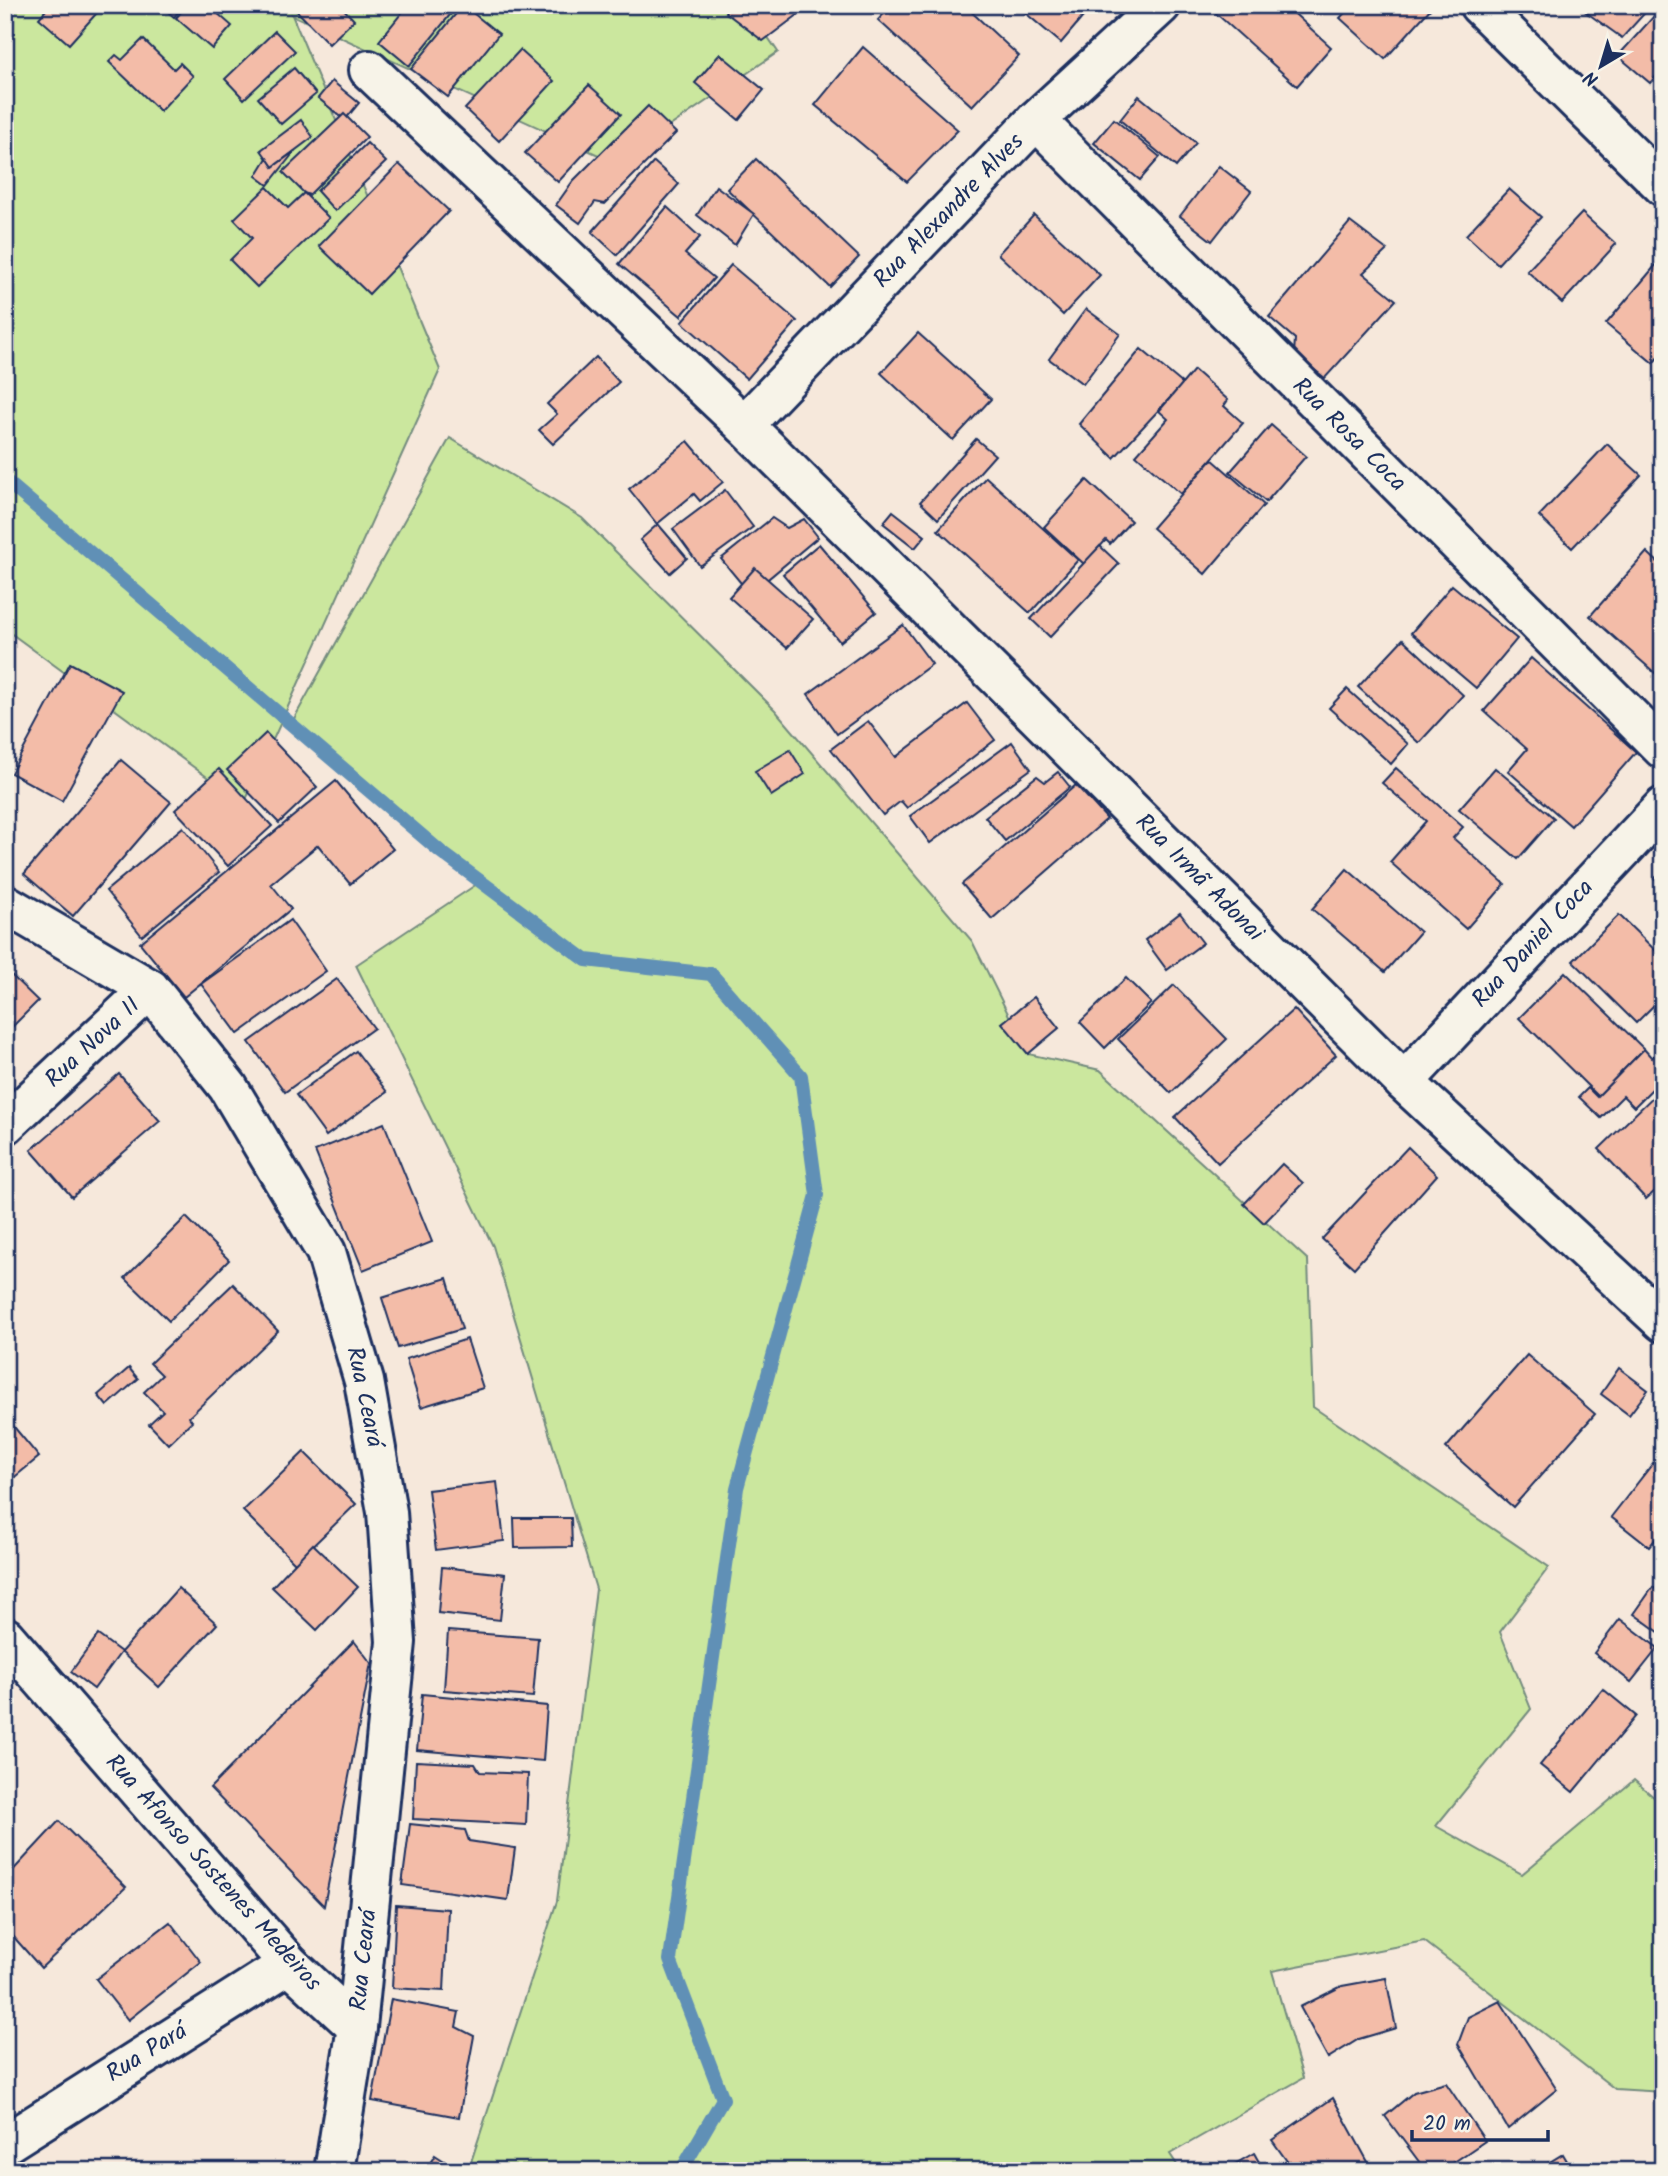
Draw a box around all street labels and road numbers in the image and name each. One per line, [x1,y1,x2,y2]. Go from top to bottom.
street label: Rua Alexandre Alves [864,124,1034,298]
street label: Rua Rosa Coca [1282,368,1416,502]
street label: Rua Irmã Adonai [1125,804,1273,952]
street label: Rua Daniel Coca [1462,870,1604,1018]
street label: Rua Nova II [36,988,150,1098]
street label: Rua Ceará [334,1343,394,1454]
street label: Rua Afonso Sostenes Medeiros [95,1745,331,2001]
street label: Rua Ceará [339,1905,389,2013]
street label: Rua Pará [99,2011,198,2093]

